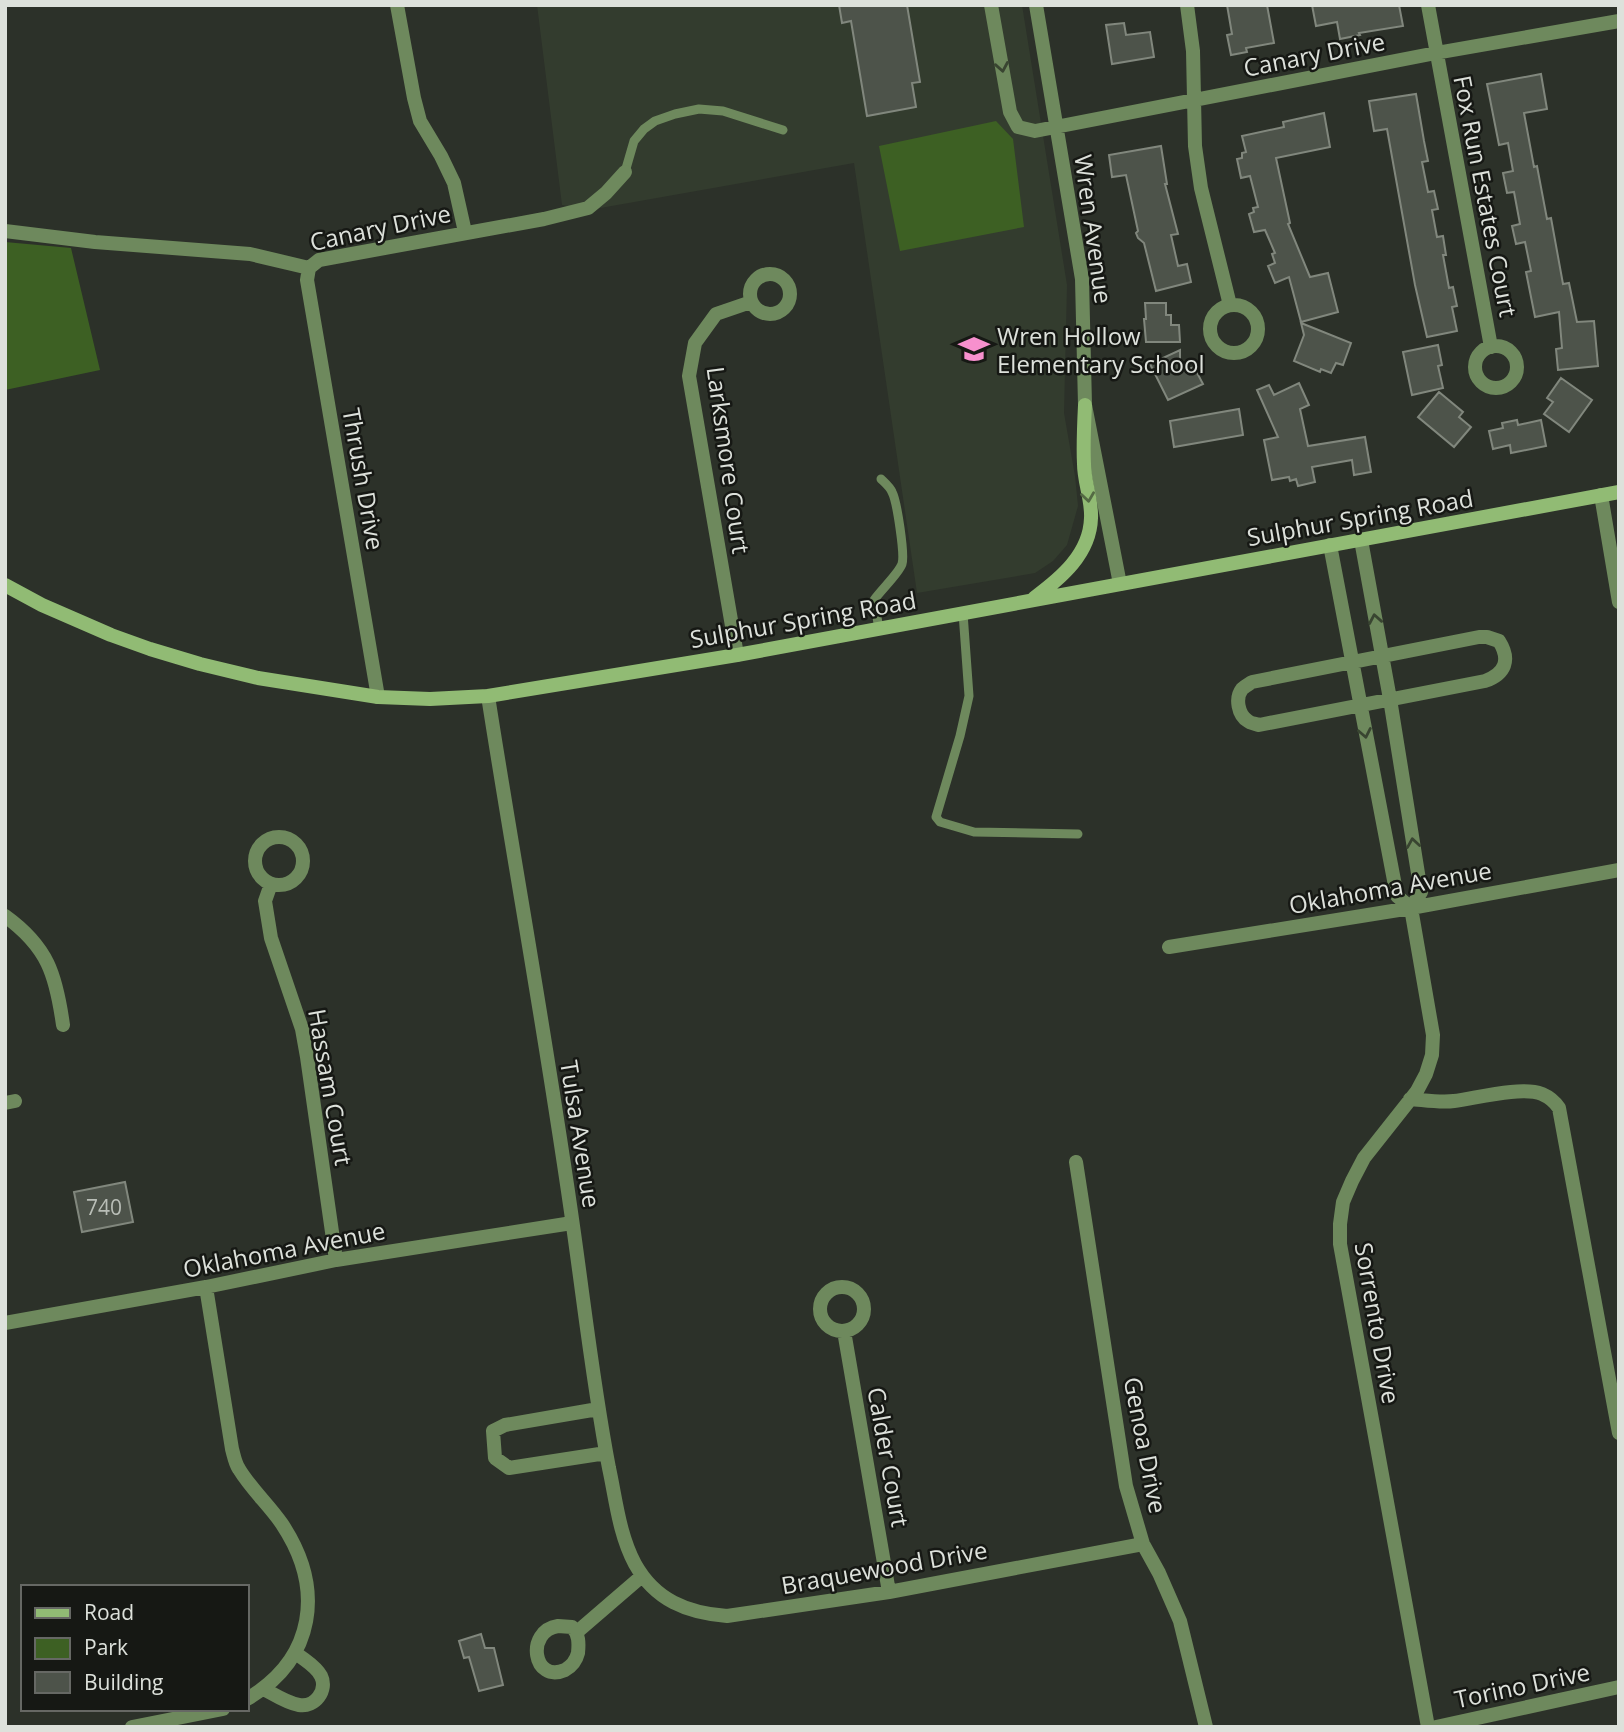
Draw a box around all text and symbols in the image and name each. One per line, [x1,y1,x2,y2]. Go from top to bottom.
street label: Canary Drive [1241,24,1387,84]
one-way arrow [994,61,1009,73]
street label: Fox Run Estates Court [1446,73,1526,319]
street label: Wren Avenue [1067,152,1121,306]
street label: Canary Drive [306,196,454,258]
place label: Wren Hollow Elementary School [997,319,1205,380]
school or university icon: Wren Hollow Elementary School [957,332,991,366]
street label: Larksmore Court [700,364,758,556]
street label: Thrush Drive [335,405,393,553]
street label: Sulphur Spring Road [1244,481,1476,553]
one-way arrow [1081,492,1096,503]
street label: Sulphur Spring Road [687,583,919,655]
one-way arrow [1368,613,1383,625]
one-way arrow [1357,727,1372,739]
one-way arrow [1406,837,1421,849]
street label: Oklahoma Avenue [1286,853,1494,921]
street label: Hassam Court [301,1006,361,1168]
street label: Tulsa Avenue [553,1058,609,1210]
house number: 740 [86,1193,122,1221]
street label: Oklahoma Avenue [180,1213,388,1285]
street label: Sorrento Drive [1348,1240,1408,1406]
street label: Genoa Drive [1117,1374,1175,1516]
street label: Calder Court [860,1385,918,1529]
street label: Braquewood Drive [778,1533,990,1601]
legend [21,1585,248,1711]
text: Road [84,1598,134,1626]
text: Park [84,1633,128,1661]
street label: Torino Drive [1451,1655,1593,1715]
text: Building [84,1668,163,1696]

